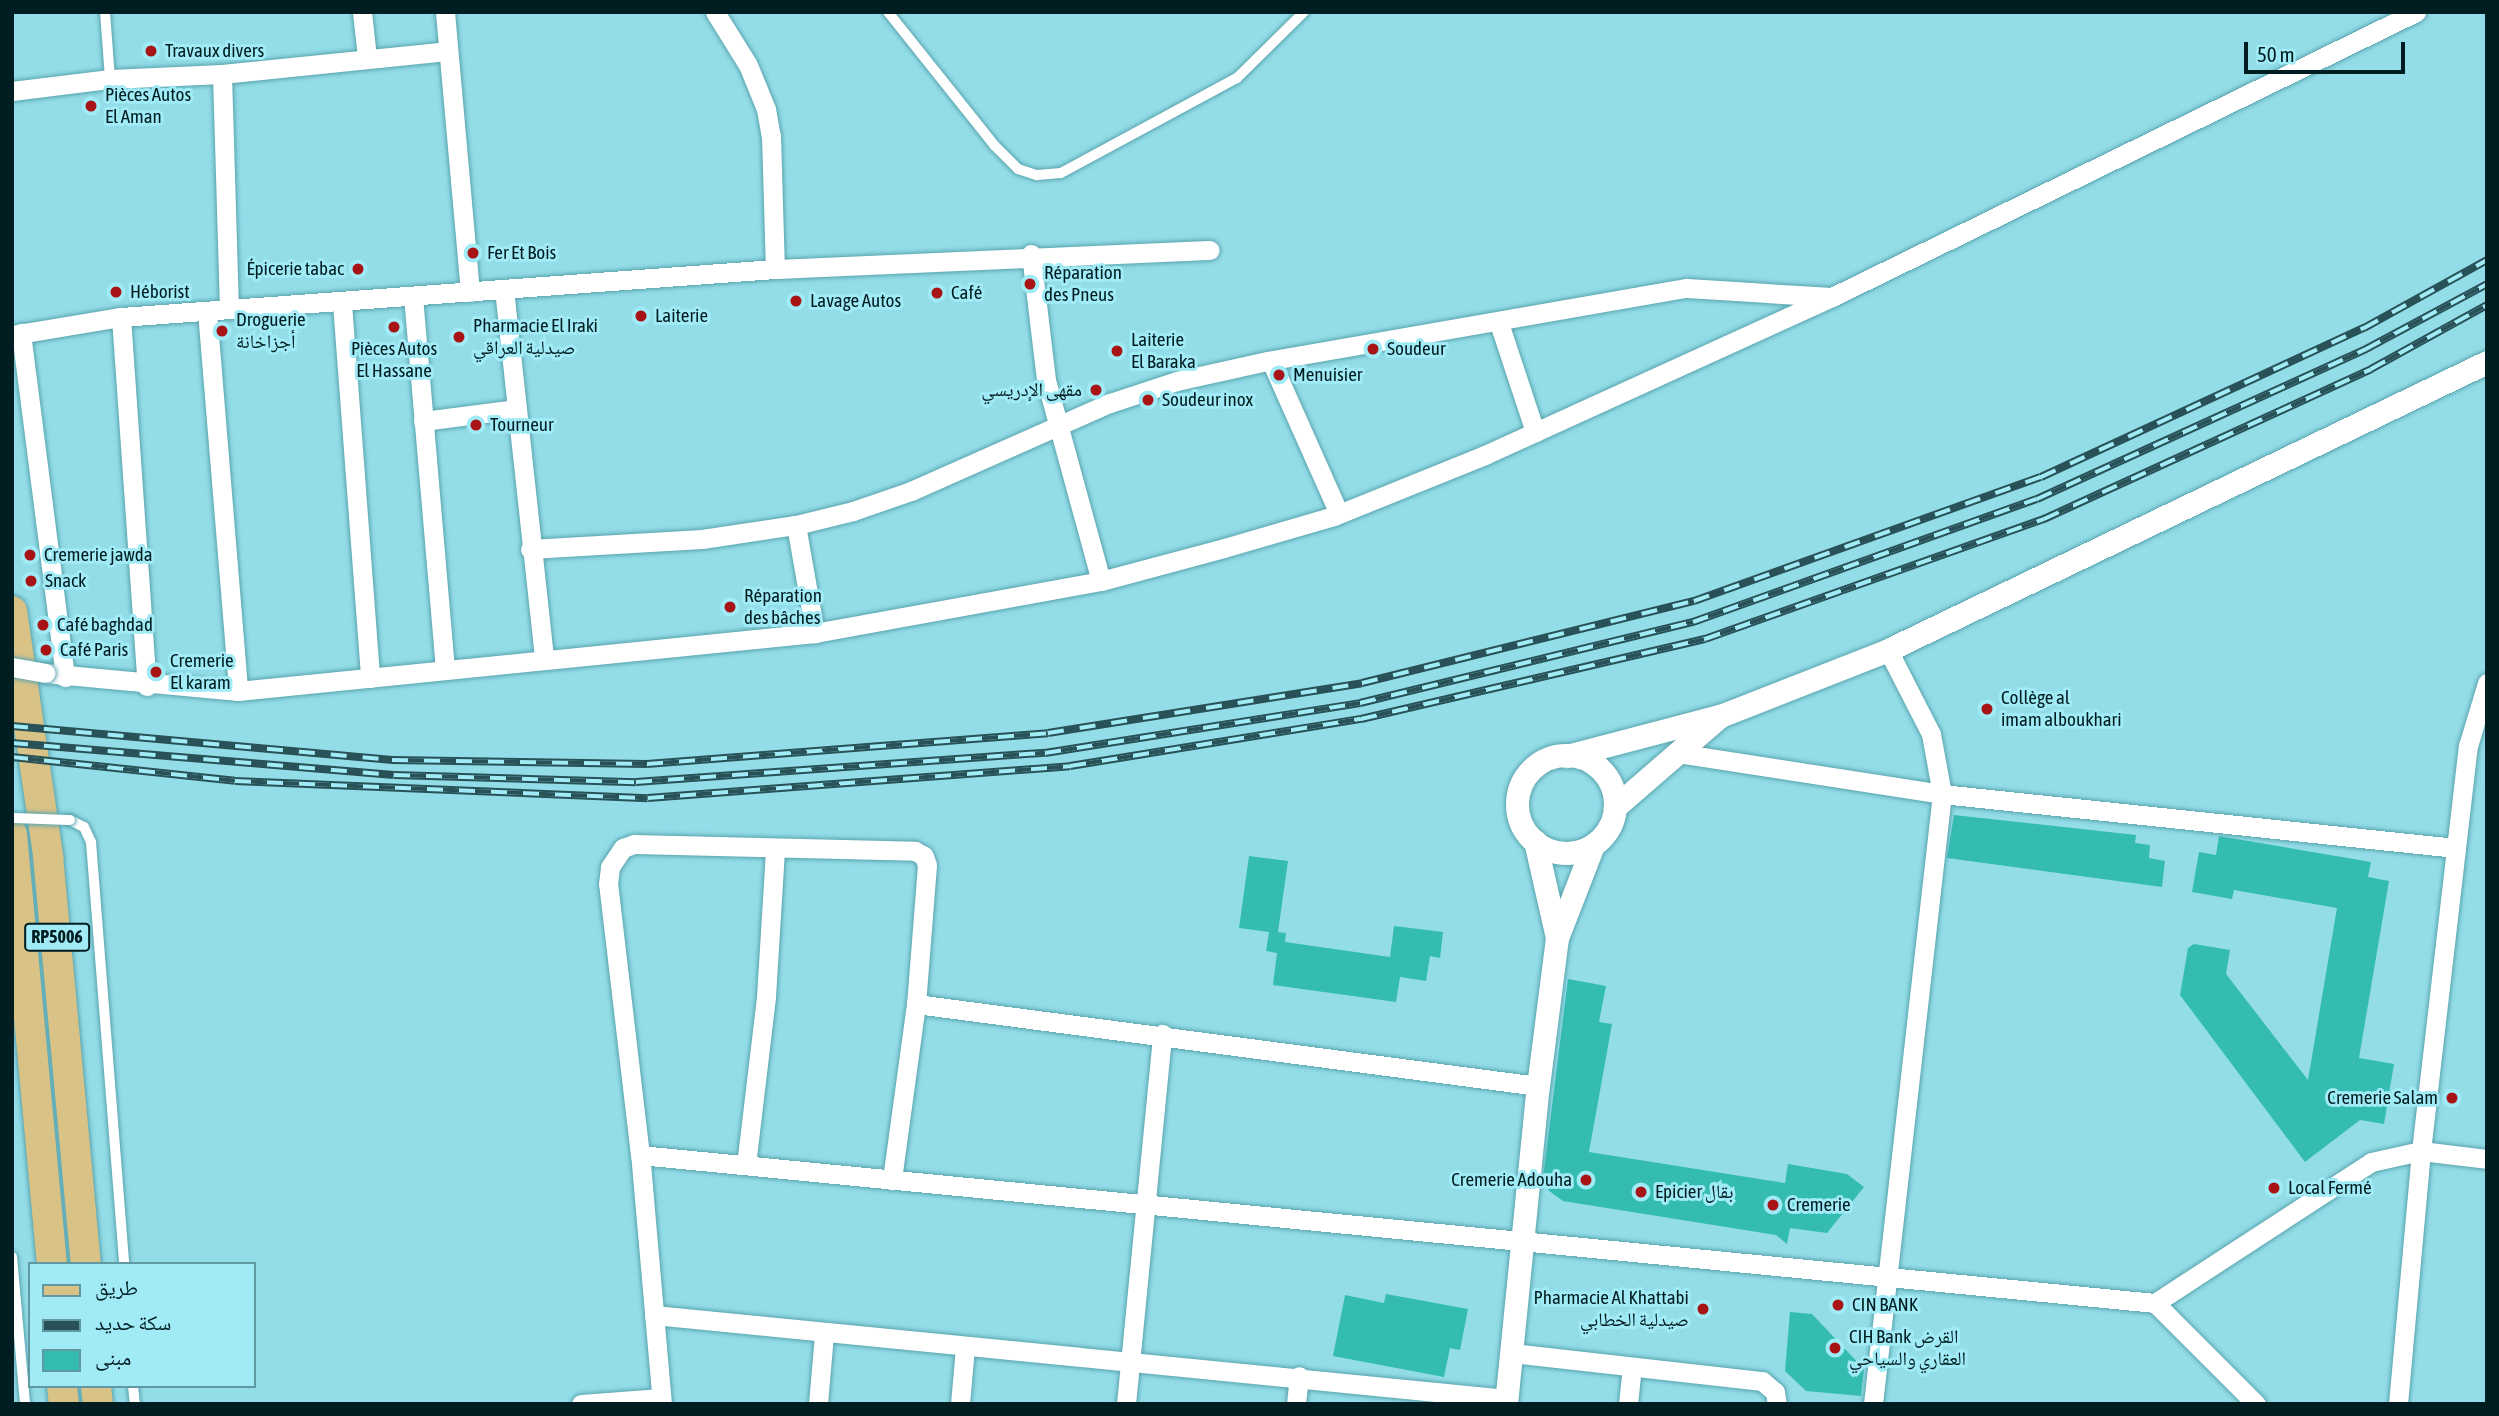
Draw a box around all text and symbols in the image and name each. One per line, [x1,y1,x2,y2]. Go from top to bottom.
scale bar [2247,28,2408,72]
place label: Travaux divers [165,40,264,62]
text: 50 m [2257,42,2295,66]
marker: Travaux divers [143,43,159,59]
place label: Pièces Autos El Aman [105,84,191,128]
marker: Pièces Autos El Aman [83,98,99,114]
place label: Fer Et Bois [487,242,556,264]
marker: Fer Et Bois [465,245,481,261]
place label: Épicerie tabac [246,258,344,280]
marker: Épicerie tabac [350,261,366,277]
place label: Réparation des Pneus [1044,262,1122,306]
marker: Réparation des Pneus [1022,276,1038,292]
place label: Héborist [130,281,190,303]
place label: Café [951,282,982,304]
marker: Héborist [108,284,124,300]
marker: Café [929,285,945,301]
place label: Lavage Autos [810,290,901,312]
marker: Lavage Autos [788,293,804,309]
place label: Laiterie [655,305,708,327]
marker: Laiterie [633,308,649,324]
place label: Droguerie أجزاخانة [236,309,306,353]
place label: Pharmacie El Iraki صيدلية العراقي [473,315,598,359]
marker: Pièces Autos El Hassane [386,319,402,335]
marker: Droguerie أجزاخانة [214,323,230,339]
marker: Pharmacie El Iraki صيدلية العراقي [451,329,467,345]
place label: Laiterie El Baraka [1131,329,1196,373]
place label: Pièces Autos El Hassane [351,338,437,382]
place label: Soudeur [1387,338,1446,360]
marker: Soudeur [1365,341,1381,357]
marker: Laiterie El Baraka [1109,343,1125,359]
place label: Menuisier [1293,364,1362,386]
marker: Menuisier [1271,367,1287,383]
place label: مقهى الإدريسي [981,379,1082,401]
marker: مقهى الإدريسي [1088,382,1104,398]
place label: Soudeur inox [1162,389,1253,411]
marker: Soudeur inox [1140,392,1156,408]
place label: Tourneur [490,414,554,436]
marker: Tourneur [468,417,484,433]
place label: Cremerie jawda [44,544,152,566]
marker: Cremerie jawda [22,547,38,563]
place label: Snack [45,570,86,592]
marker: Snack [23,573,39,589]
place label: Réparation des bâches [744,585,822,629]
marker: Réparation des bâches [722,599,738,615]
place label: Café baghdad [57,614,153,636]
marker: Café baghdad [35,617,51,633]
place label: Café Paris [60,639,128,661]
marker: Café Paris [38,642,54,658]
place label: Cremerie El karam [170,650,234,694]
marker: Cremerie El karam [148,664,164,680]
place label: Collège al imam alboukhari [2001,687,2122,731]
marker: Collège al imam alboukhari [1979,701,1995,717]
road number: RP5006 [24,922,90,952]
place label: Cremerie Salam [2327,1087,2438,1109]
marker: Cremerie Salam [2444,1090,2460,1106]
place label: Cremerie Adouha [1451,1169,1572,1191]
marker: Cremerie Adouha [1578,1172,1594,1188]
place label: Local Fermé [2288,1177,2372,1199]
marker: Local Fermé [2266,1180,2282,1196]
place label: Epicier بقال [1655,1181,1733,1203]
marker: Epicier بقال [1633,1184,1649,1200]
place label: Cremerie [1787,1194,1851,1216]
marker: Cremerie [1765,1197,1781,1213]
legend [28,1262,256,1388]
text: طريق [95,1275,138,1299]
place label: Pharmacie Al Khattabi صيدلية الخطابي [1533,1287,1689,1331]
place label: CIN BANK [1852,1294,1918,1316]
marker: CIN BANK [1830,1297,1846,1313]
marker: Pharmacie Al Khattabi صيدلية الخطابي [1695,1301,1711,1317]
text: سكة حديد [95,1310,171,1334]
place label: CIH Bank القرض العقاري والسياحي [1849,1326,1966,1370]
marker: CIH Bank القرض العقاري والسياحي [1827,1340,1843,1356]
text: مبنى [95,1345,131,1369]

